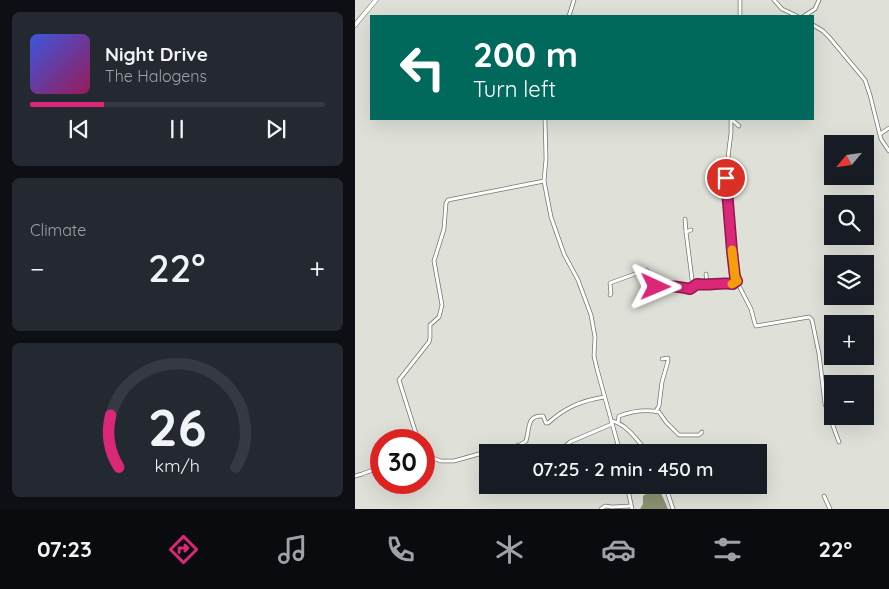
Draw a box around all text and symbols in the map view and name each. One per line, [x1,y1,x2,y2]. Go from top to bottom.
text: 200 m [473,32,578,76]
icon: left [390,35,455,100]
text: Night Drive [105,42,208,66]
text: The Halogens [105,66,207,86]
text: Turn left [473,75,556,103]
icon: previous [65,115,93,143]
icon: pause [163,115,191,143]
icon: next [262,115,290,143]
north arrow [824,135,874,185]
map controls [824,135,874,425]
pin [705,157,747,199]
icon: arrive [712,164,740,192]
button: search [824,195,874,245]
text: Climate [30,220,86,240]
text: 22° [148,244,205,292]
text: − [30,251,45,286]
text: + [309,251,325,286]
button: layers [824,255,874,305]
position arrow [629,260,681,312]
button: + [824,315,874,365]
button: − [824,375,874,425]
text: 26 [148,394,207,459]
speed limit sign: 30 [370,429,435,494]
text: km/h [155,454,200,476]
text: 07:25 · 2 min · 450 m [532,457,714,481]
icon: directions [166,532,201,567]
icon: music [275,532,310,567]
icon: phone [383,532,418,567]
icon: climate [492,532,527,567]
icon: car [601,532,636,567]
icon: filters [710,532,745,567]
text: 07:23 [37,535,92,563]
text: 22° [818,535,852,563]

